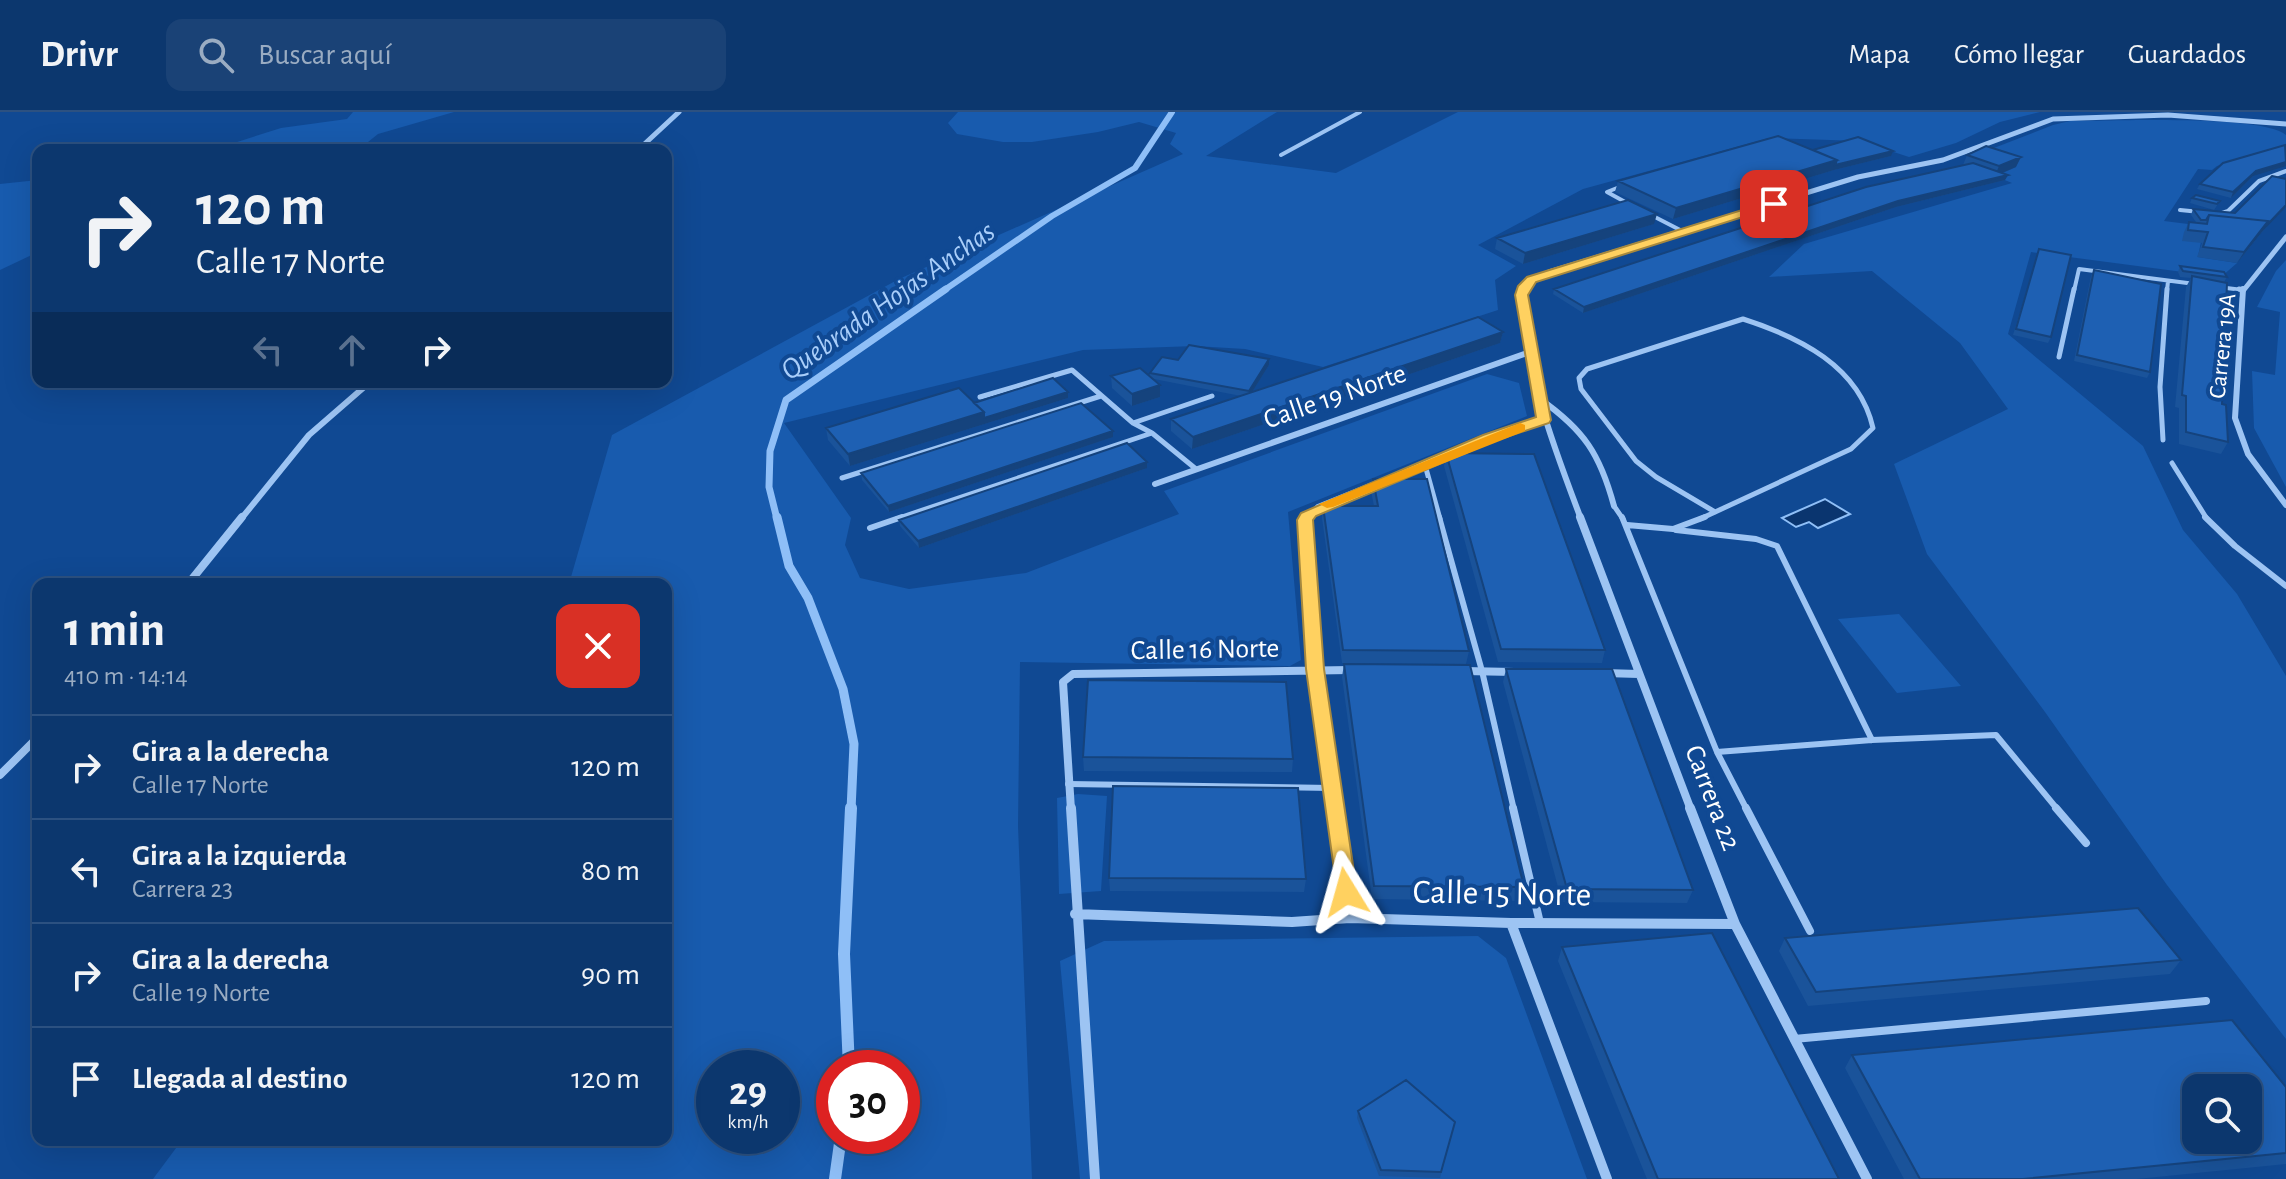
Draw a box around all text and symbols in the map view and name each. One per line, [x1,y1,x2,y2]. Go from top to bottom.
search box [166,19,726,91]
icon: search [194,33,238,77]
text: Drivr [40,36,118,74]
text: Buscar aquí [258,40,392,70]
text: Mapa [1848,41,1910,69]
text: Cómo llegar [1954,41,2084,69]
text: Guardados [2128,41,2246,69]
pin [1740,170,1808,238]
icon: right [64,176,168,280]
text: 120 m [196,179,325,235]
icon: arrive [1752,182,1796,226]
water label: Quebrada Hojas Anchas [776,216,1001,386]
text: Calle 17 Norte [196,244,385,280]
street label: Carrera 19A [2206,292,2240,400]
icon: left [246,328,290,372]
icon: ahead [330,328,374,372]
icon: right [414,328,458,372]
street label: Calle 19 Norte [1260,360,1410,434]
button: close [556,604,640,688]
text: 1 min [64,607,165,655]
street label: Calle 16 Norte [1130,635,1280,665]
text: 410 m · 14:14 [64,663,188,689]
text: Gira a la derecha [132,737,329,767]
street label: Carrera 22 [1679,742,1745,854]
icon: right [64,745,108,789]
text: 120 m [571,752,640,782]
text: Calle 17 Norte [132,772,269,798]
text: Gira a la izquierda [132,841,347,871]
icon: left [64,849,108,893]
position arrow [1304,850,1388,934]
text: 80 m [581,856,640,886]
street label: Calle 15 Norte [1412,875,1592,913]
text: Carrera 23 [132,876,233,902]
text: Gira a la derecha [132,945,329,975]
icon: right [64,953,108,997]
text: 90 m [581,960,640,990]
text: Calle 19 Norte [132,980,270,1006]
speed limit sign: 30 [816,1050,920,1154]
icon: arrive [64,1057,108,1101]
text: Llegada al destino [132,1064,348,1094]
text: 120 m [571,1064,640,1094]
text: 29 [729,1072,767,1112]
map controls [2182,1074,2262,1154]
button: search [2182,1074,2262,1154]
text: km/h [727,1112,769,1132]

